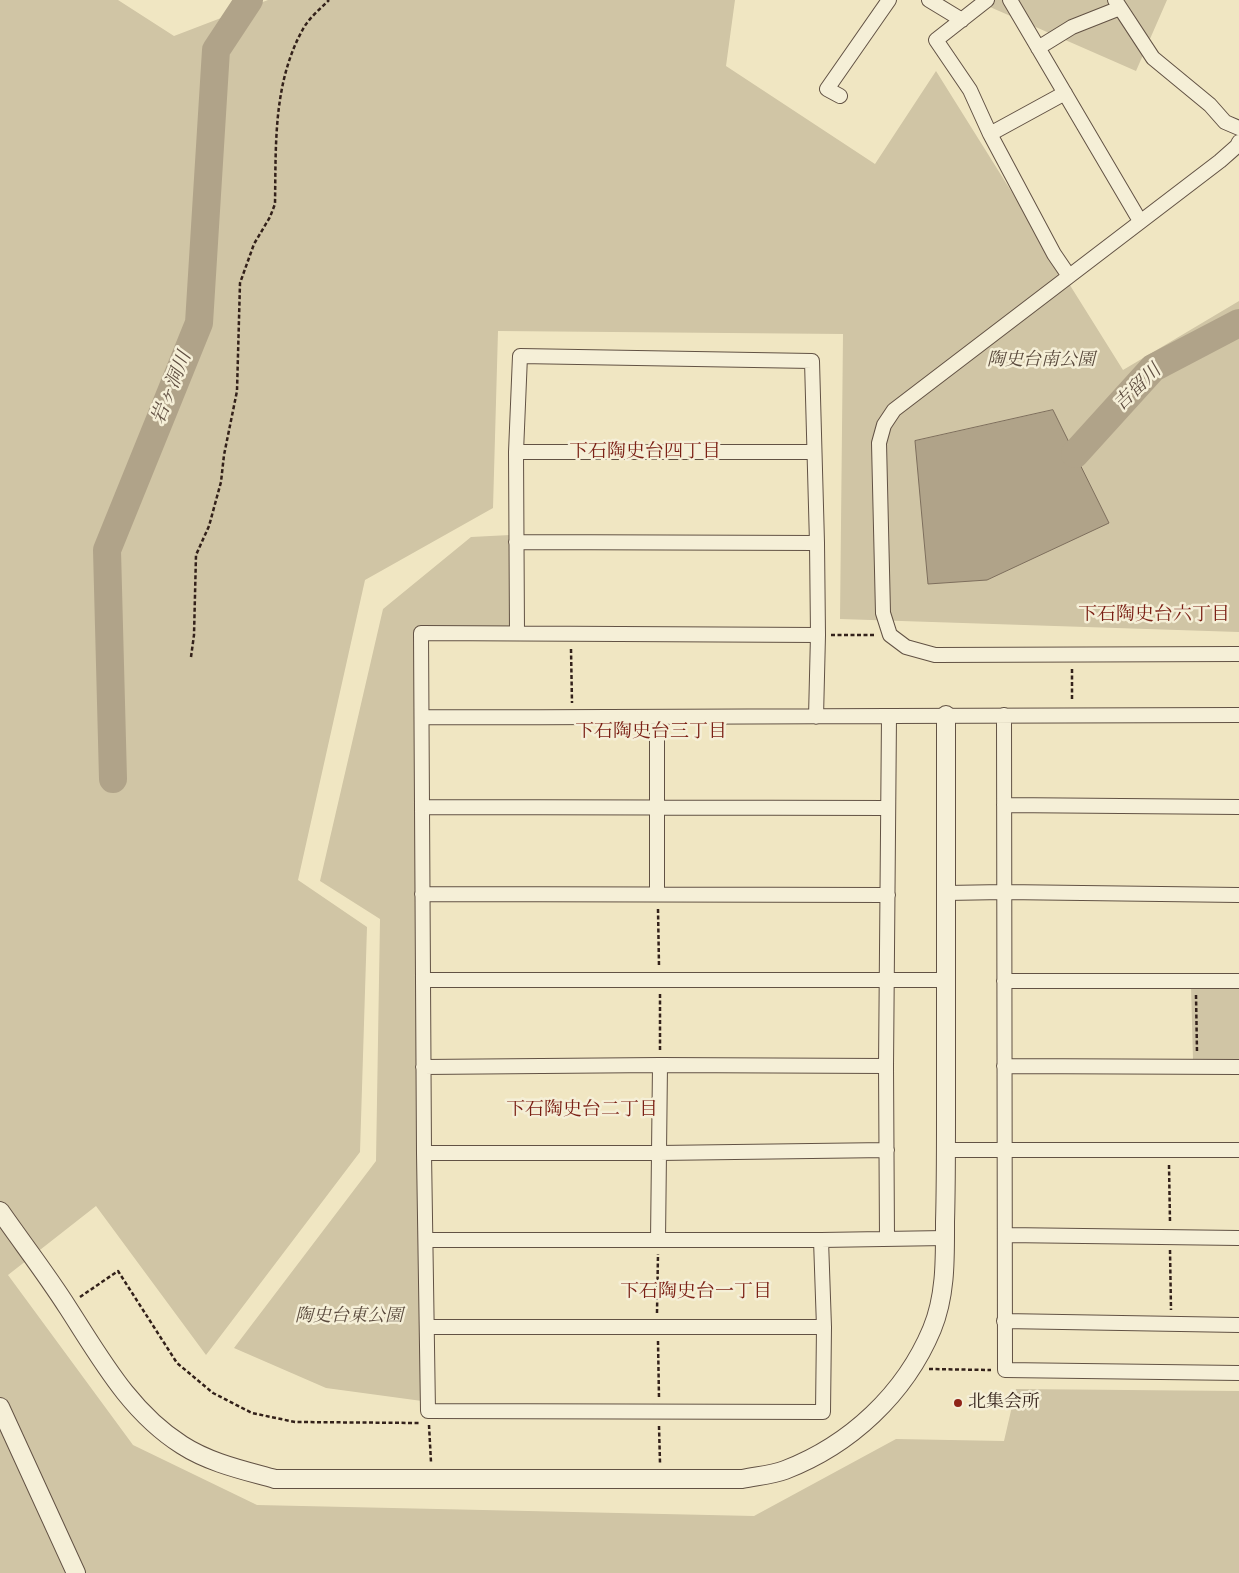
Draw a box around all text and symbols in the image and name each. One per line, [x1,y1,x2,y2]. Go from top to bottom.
water label: 岩ヶ洞川 [147,348,197,428]
park label: 陶史台南公園 [987,350,1095,372]
water label: 吉留川 [1110,360,1166,416]
district label: 下石陶史台四丁目 [569,441,721,463]
district label: 下石陶史台六丁目 [1078,604,1230,626]
district label: 下石陶史台三丁目 [575,721,727,743]
district label: 下石陶史台二丁目 [506,1099,658,1121]
district label: 下石陶史台一丁目 [620,1281,772,1303]
park label: 陶史台東公園 [295,1306,403,1328]
place label: 北集会所 [968,1392,1040,1414]
marker: 北集会所 [952,1397,964,1409]

